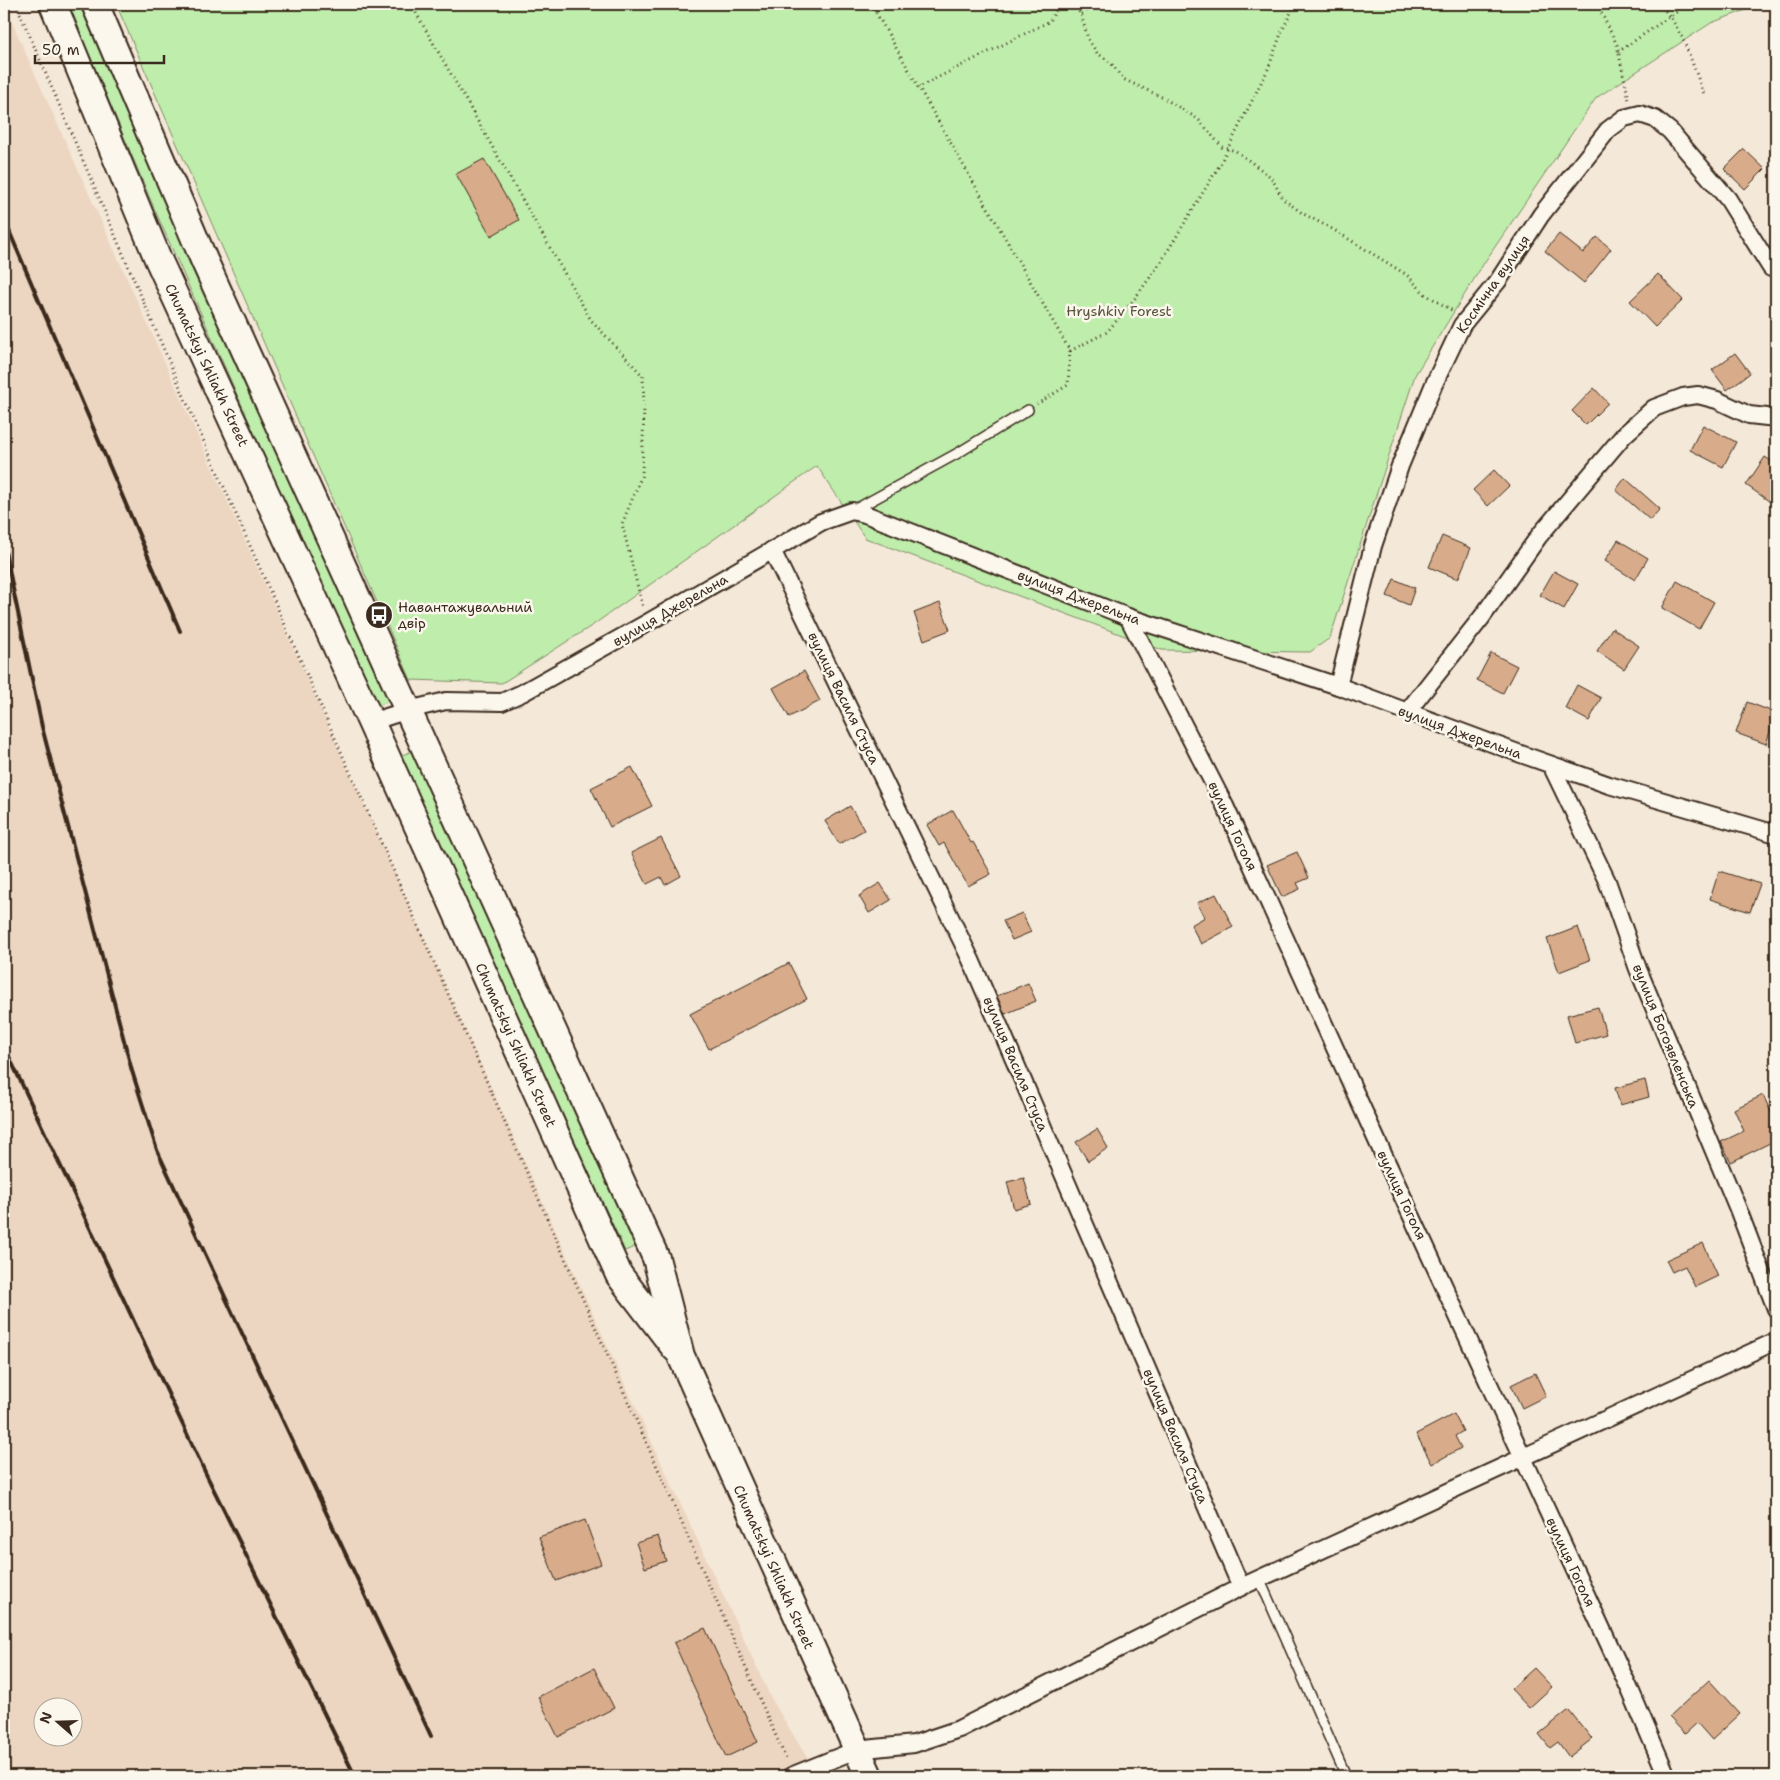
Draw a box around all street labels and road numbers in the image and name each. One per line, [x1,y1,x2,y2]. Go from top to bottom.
street label: Космічна вулиця [1452,231,1534,337]
street label: Chumatskyi Shliakh Street [161,281,253,449]
street label: вулиця Джерельна [1015,565,1143,629]
street label: вулиця Джерельна [609,570,731,650]
street label: вулиця Василя Стуса [804,629,884,767]
street label: вулиця Джерельна [1396,701,1524,763]
street label: вулиця Гоголя [1204,778,1262,874]
street label: Chumatskyi Shliakh Street [472,960,560,1130]
street label: вулиця Богоявленська [1629,961,1703,1111]
street label: вулиця Василя Стуса [979,994,1053,1134]
street label: вулиця Гоголя [1373,1147,1431,1243]
street label: вулиця Василя Стуса [1139,1366,1213,1506]
street label: Chumatskyi Shliakh Street [730,1482,818,1652]
street label: вулиця Гоголя [1542,1514,1600,1610]

